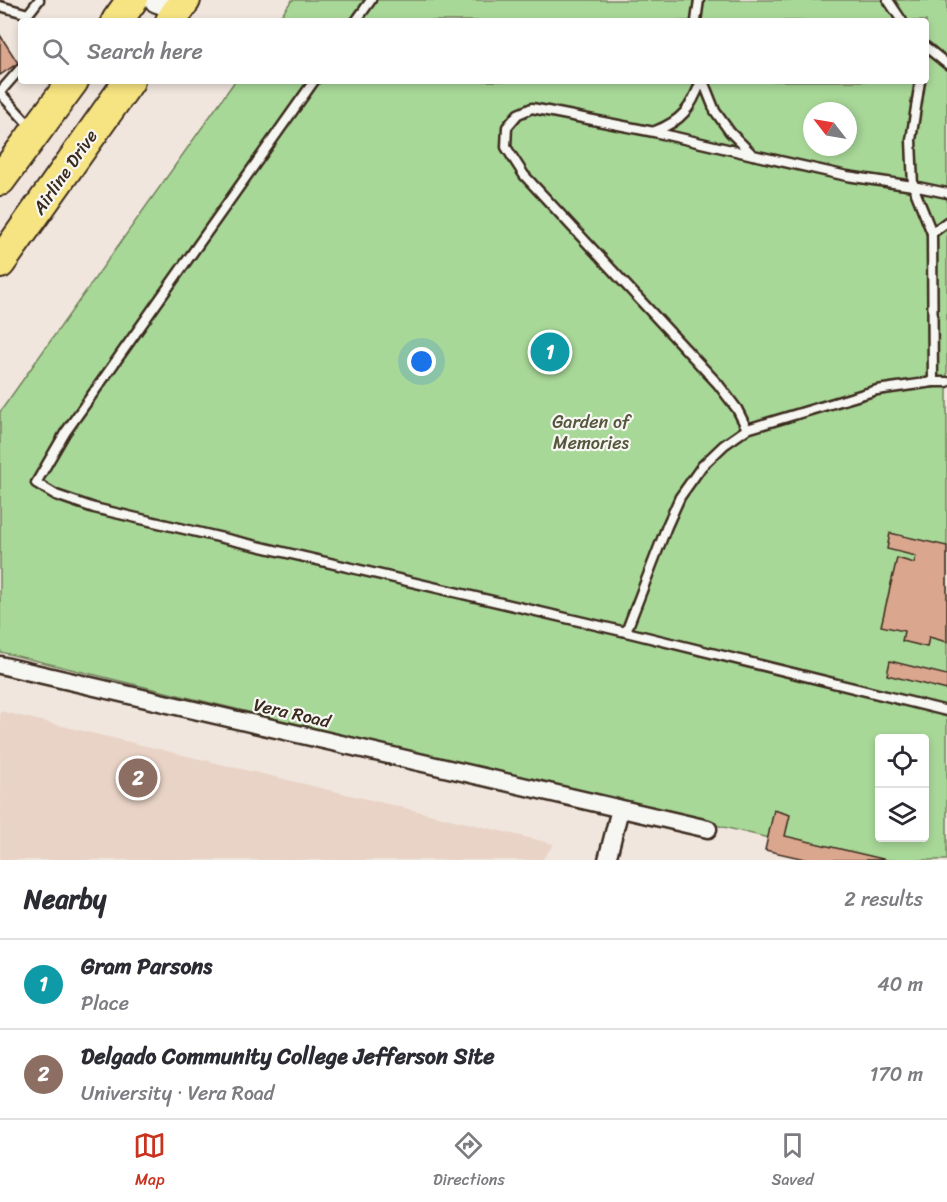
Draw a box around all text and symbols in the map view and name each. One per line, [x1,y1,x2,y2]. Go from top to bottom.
search box [18,18,929,84]
text: Search here [87,32,203,71]
icon: search [39,35,72,68]
north arrow [803,102,857,156]
street label: Airline Drive [23,123,106,222]
pin: 1 [530,330,570,374]
your location [407,347,436,376]
park label: Garden of Memories [552,406,633,459]
street label: Vera Road [250,689,335,738]
map controls [875,734,929,842]
button: locate [875,734,929,788]
pin: 2 [118,756,158,800]
button: layers [875,788,929,842]
text: Nearby [24,876,106,922]
text: 2 results [844,882,923,917]
text: Gram Parsons [81,947,212,986]
text: 1 [39,967,48,1002]
text: 40 m [877,967,923,1002]
text: Place [81,986,129,1021]
text: Delgado Community College Jefferson Site [81,1037,494,1076]
text: 2 [38,1057,49,1092]
text: 170 m [870,1057,923,1092]
text: University · Vera Road [81,1076,274,1111]
tab: Map [133,1129,166,1194]
tab: Directions [433,1129,505,1194]
tab: Saved [771,1129,814,1194]

